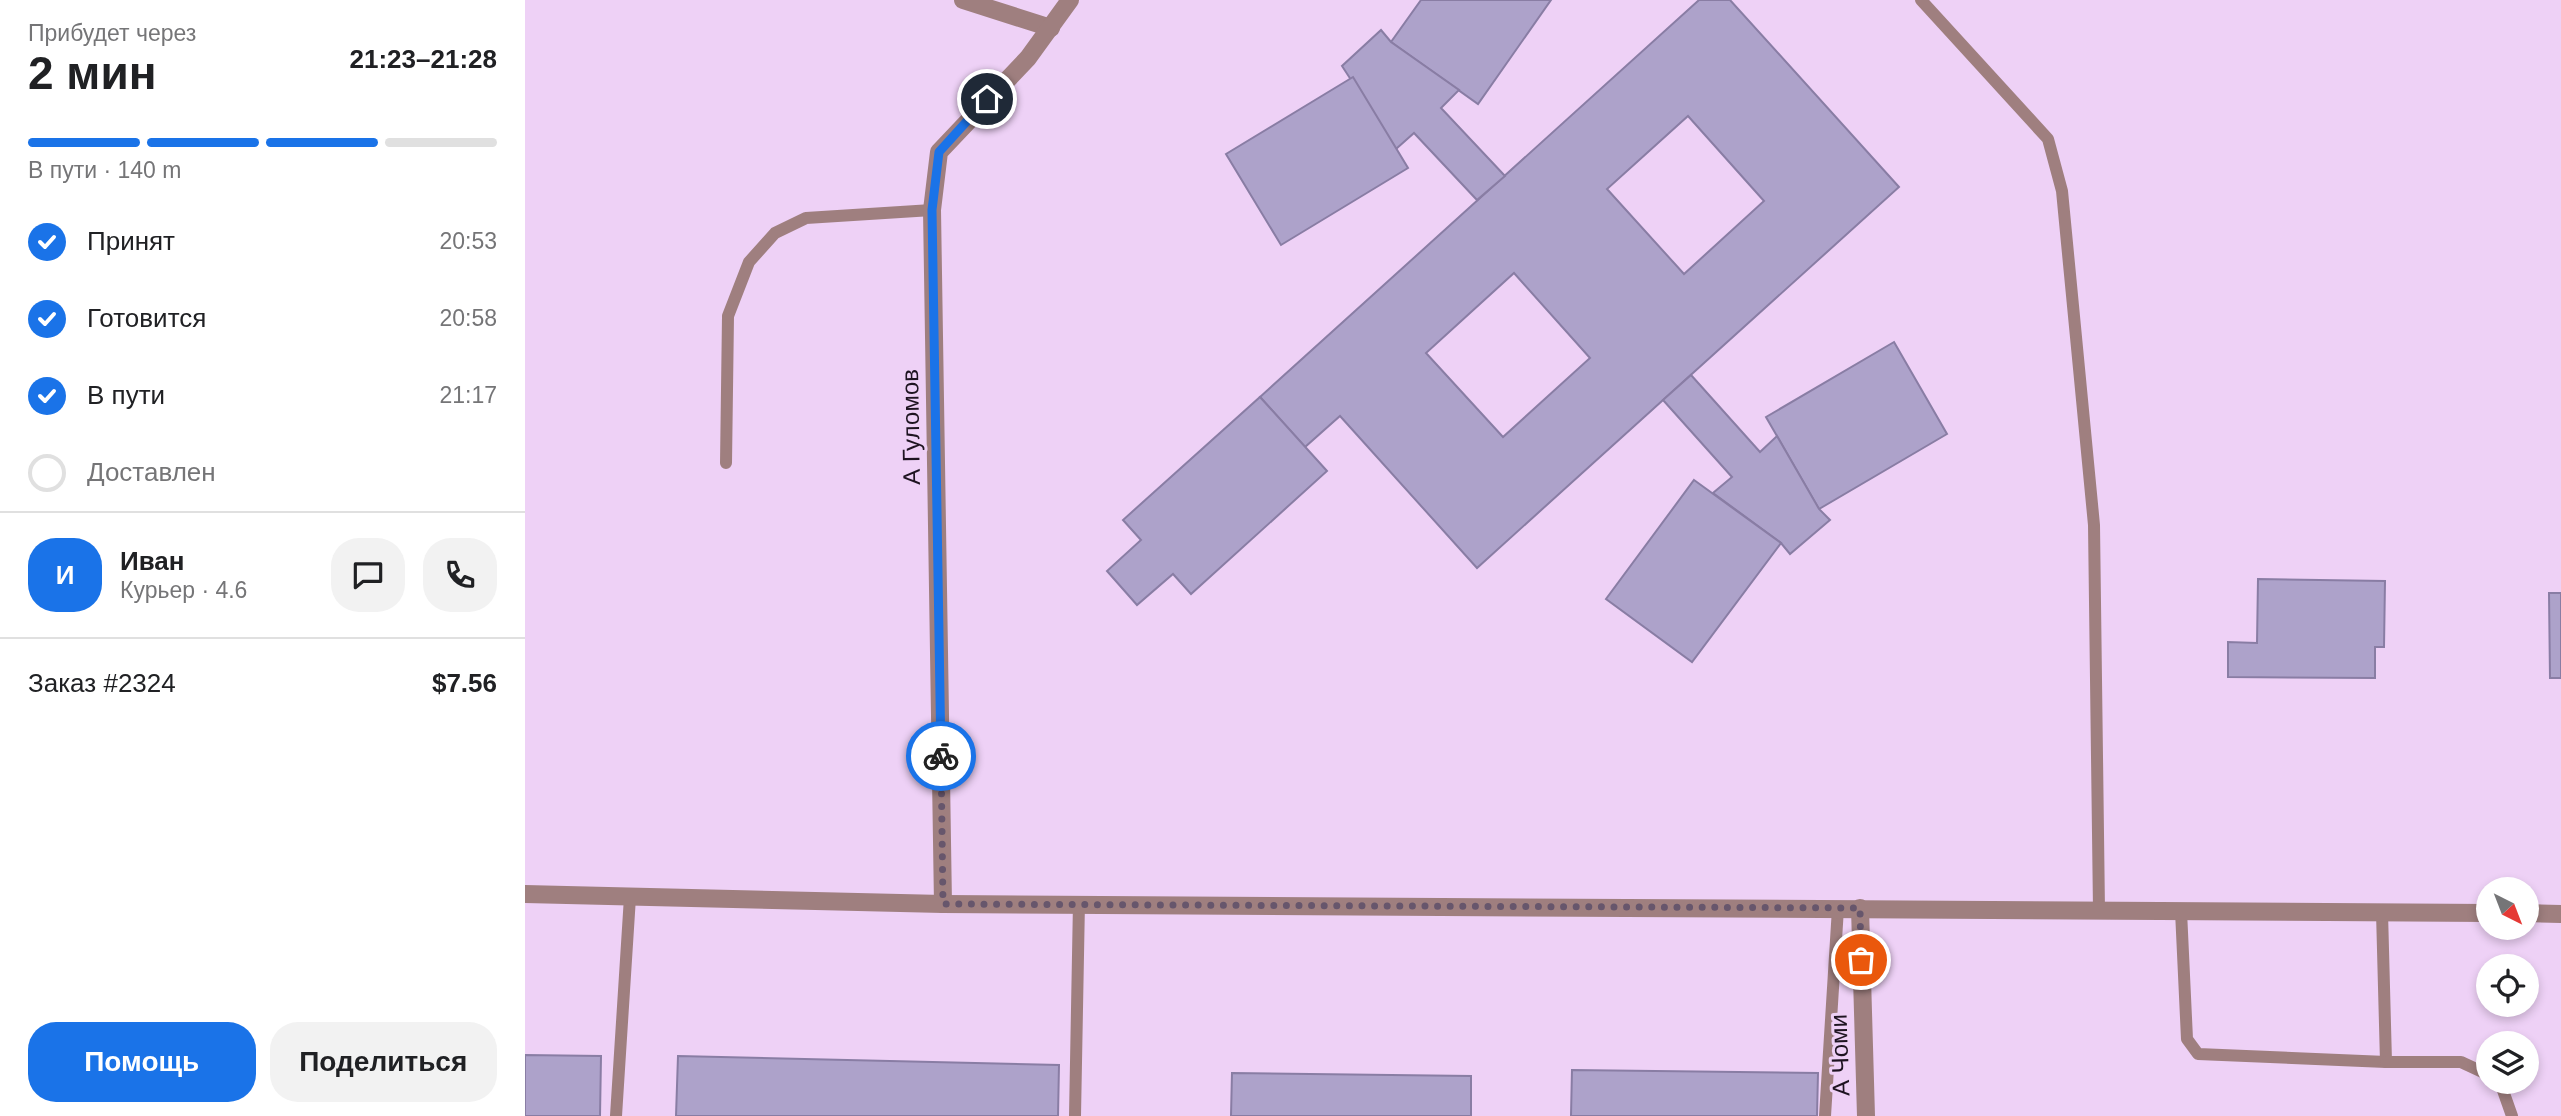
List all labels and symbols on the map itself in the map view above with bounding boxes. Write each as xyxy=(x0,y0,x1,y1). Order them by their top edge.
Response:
pin xyxy=(957,69,1017,129)
street label: А Гуломов xyxy=(896,369,925,485)
courier xyxy=(906,721,976,791)
north arrow xyxy=(2476,877,2539,940)
pin xyxy=(1831,930,1891,990)
street label: А Чоми xyxy=(1825,1014,1854,1096)

